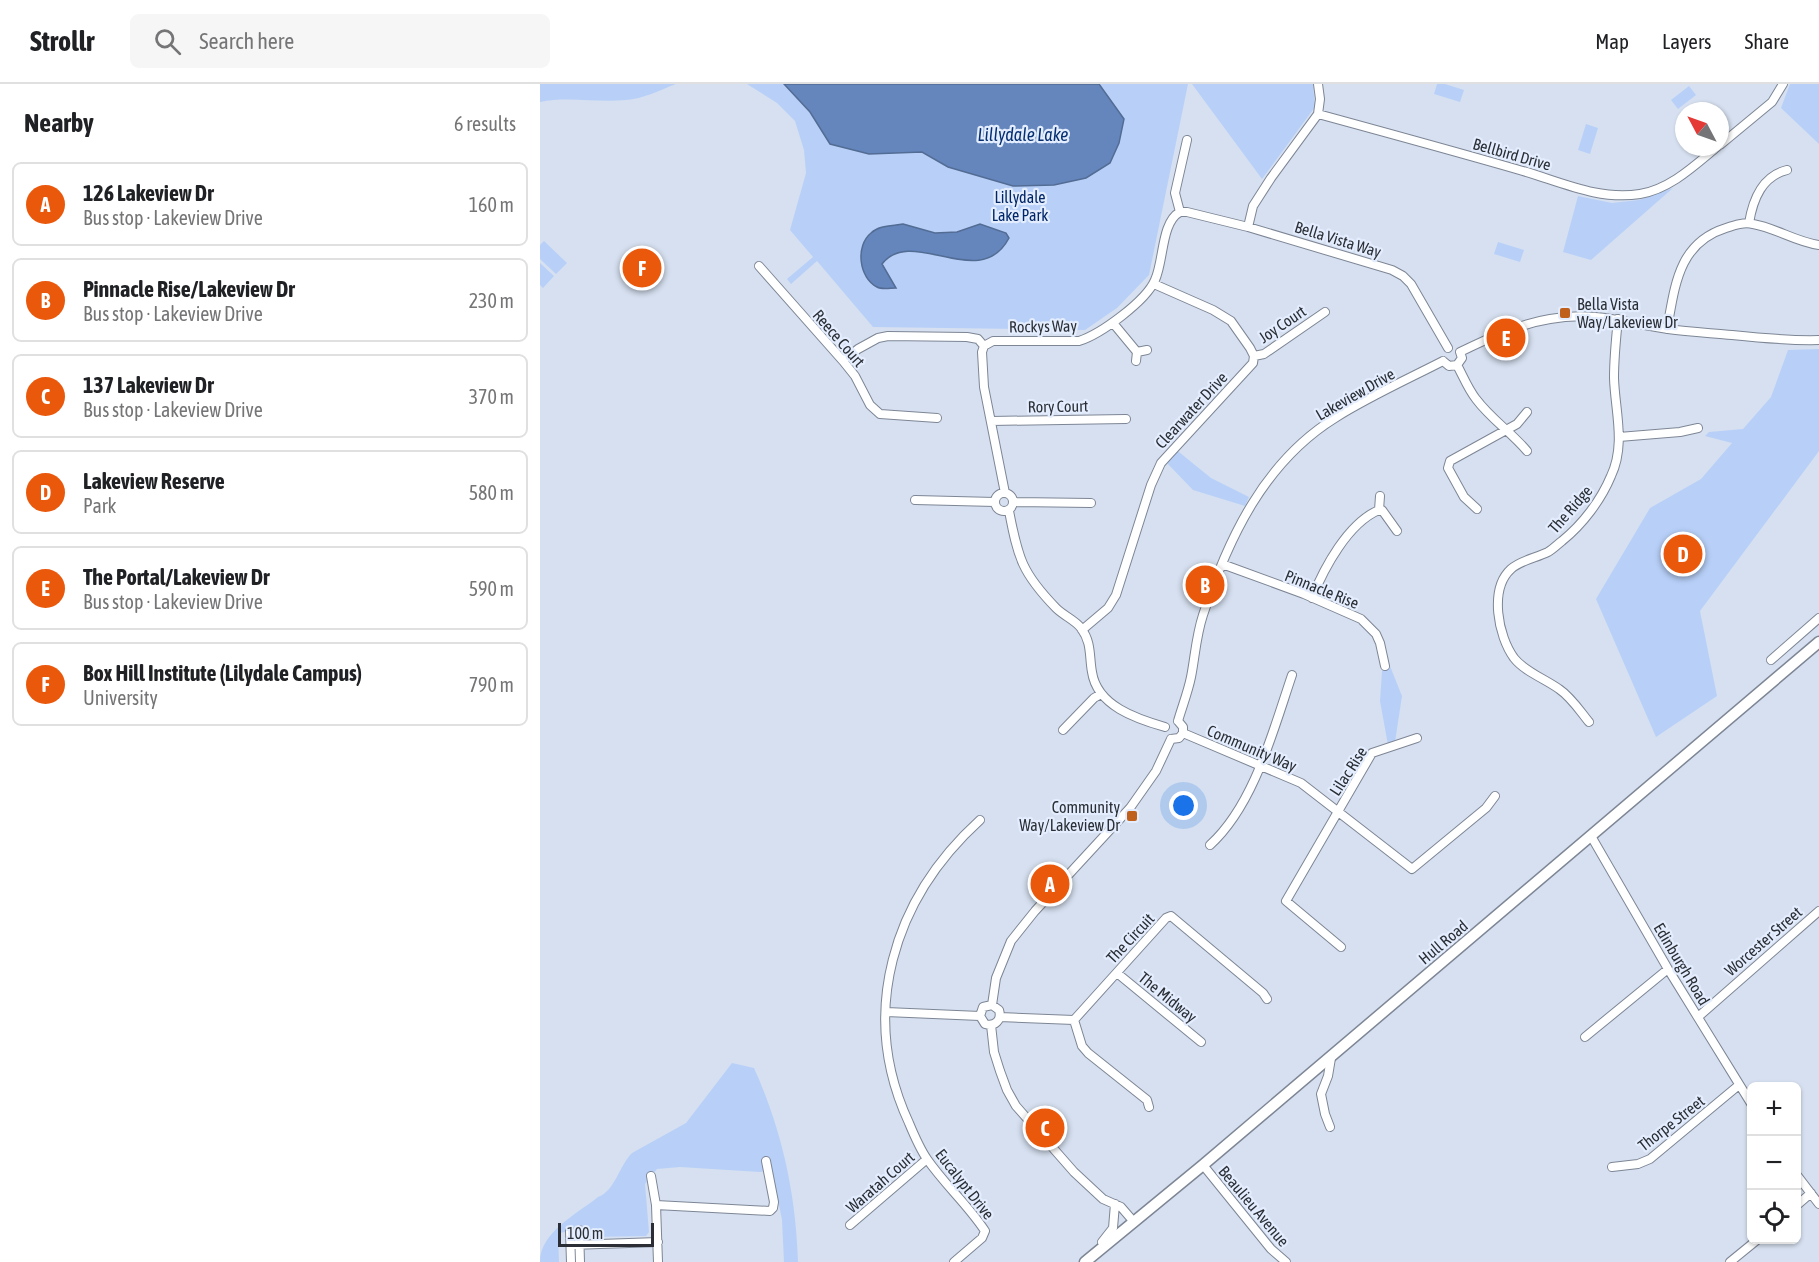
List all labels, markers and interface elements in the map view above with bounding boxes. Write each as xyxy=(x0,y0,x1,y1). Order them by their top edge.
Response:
search box xyxy=(130,14,550,68)
text: Strollr xyxy=(30,25,94,57)
icon: search xyxy=(151,25,184,58)
text: Search here xyxy=(199,28,294,54)
text: Map xyxy=(1595,29,1629,53)
text: Layers xyxy=(1662,29,1712,53)
text: Share xyxy=(1745,29,1789,53)
north arrow xyxy=(1675,102,1729,156)
text: Nearby xyxy=(24,108,94,138)
text: 6 results xyxy=(454,112,516,135)
water label: Lillydale Lake xyxy=(978,124,1068,145)
street label: Bellbird Drive xyxy=(1471,134,1553,174)
text: 126 Lakeview Dr xyxy=(83,180,214,206)
park label: Lillydale Lake Park xyxy=(992,188,1048,224)
text: A xyxy=(41,193,50,216)
text: 160 m xyxy=(469,193,514,216)
text: Bus stop · Lakeview Drive xyxy=(83,206,263,229)
street label: Bella Vista Way xyxy=(1292,217,1384,262)
pin: F xyxy=(622,246,662,291)
text: Pinnacle Rise/Lakeview Dr xyxy=(83,276,295,302)
text: B xyxy=(41,289,50,312)
text: 230 m xyxy=(469,289,514,312)
place label: Bella Vista Way/Lakeview Dr xyxy=(1577,295,1678,332)
text: Bus stop · Lakeview Drive xyxy=(83,302,263,325)
street label: Joy Court xyxy=(1255,302,1310,347)
street label: Reece Court xyxy=(809,306,869,370)
marker: Bella Vista Way/Lakeview Dr xyxy=(1558,306,1572,320)
street label: Rockys Way xyxy=(1009,316,1078,337)
pin: E xyxy=(1486,316,1526,360)
street label: Lakeview Drive xyxy=(1313,364,1397,424)
street label: Clearwater Drive xyxy=(1151,368,1231,452)
text: 137 Lakeview Dr xyxy=(83,372,214,398)
text: C xyxy=(41,385,50,408)
text: 370 m xyxy=(469,385,514,408)
street label: Rory Court xyxy=(1028,396,1089,417)
text: Bus stop · Lakeview Drive xyxy=(83,398,263,421)
text: Lakeview Reserve xyxy=(83,468,225,494)
text: D xyxy=(40,481,51,504)
text: 580 m xyxy=(469,481,514,504)
street label: The Ridge xyxy=(1545,482,1596,537)
text: Park xyxy=(83,494,116,517)
pin: D xyxy=(1664,532,1702,576)
pin: B xyxy=(1186,562,1224,608)
text: The Portal/Lakeview Dr xyxy=(83,564,270,590)
street label: Pinnacle Rise xyxy=(1282,566,1362,612)
text: E xyxy=(41,577,50,600)
text: 590 m xyxy=(469,577,514,600)
text: Bus stop · Lakeview Drive xyxy=(83,590,263,613)
text: Box Hill Institute (Lilydale Campus) xyxy=(83,660,362,686)
text: F xyxy=(41,673,50,696)
text: 790 m xyxy=(469,673,514,696)
text: University xyxy=(83,686,158,709)
street label: Community Way xyxy=(1204,721,1300,776)
street label: Lilac Rise xyxy=(1326,743,1370,799)
your location xyxy=(1169,791,1198,820)
place label: Community Way/Lakeview Dr xyxy=(1019,798,1120,835)
marker: Community Way/Lakeview Dr xyxy=(1125,809,1139,823)
pin: A xyxy=(1030,862,1070,906)
street label: Worcester Street xyxy=(1721,902,1805,979)
street label: The Circuit xyxy=(1102,909,1158,967)
street label: Hull Road xyxy=(1415,916,1471,968)
street label: Edinburgh Road xyxy=(1650,920,1714,1009)
street label: The Midway xyxy=(1135,968,1201,1027)
map controls xyxy=(1747,1082,1801,1244)
button: + xyxy=(1747,1082,1801,1136)
street label: Thorpe Street xyxy=(1634,1091,1709,1155)
pin: C xyxy=(1026,1106,1064,1150)
button: − xyxy=(1747,1136,1801,1190)
street label: Eucalypt Drive xyxy=(931,1145,998,1223)
street label: Waratah Court xyxy=(842,1147,918,1216)
street label: Beaulieu Avenue xyxy=(1215,1162,1293,1250)
button: locate xyxy=(1747,1190,1801,1244)
scale bar xyxy=(558,1220,654,1248)
text: 100 m xyxy=(567,1224,603,1242)

